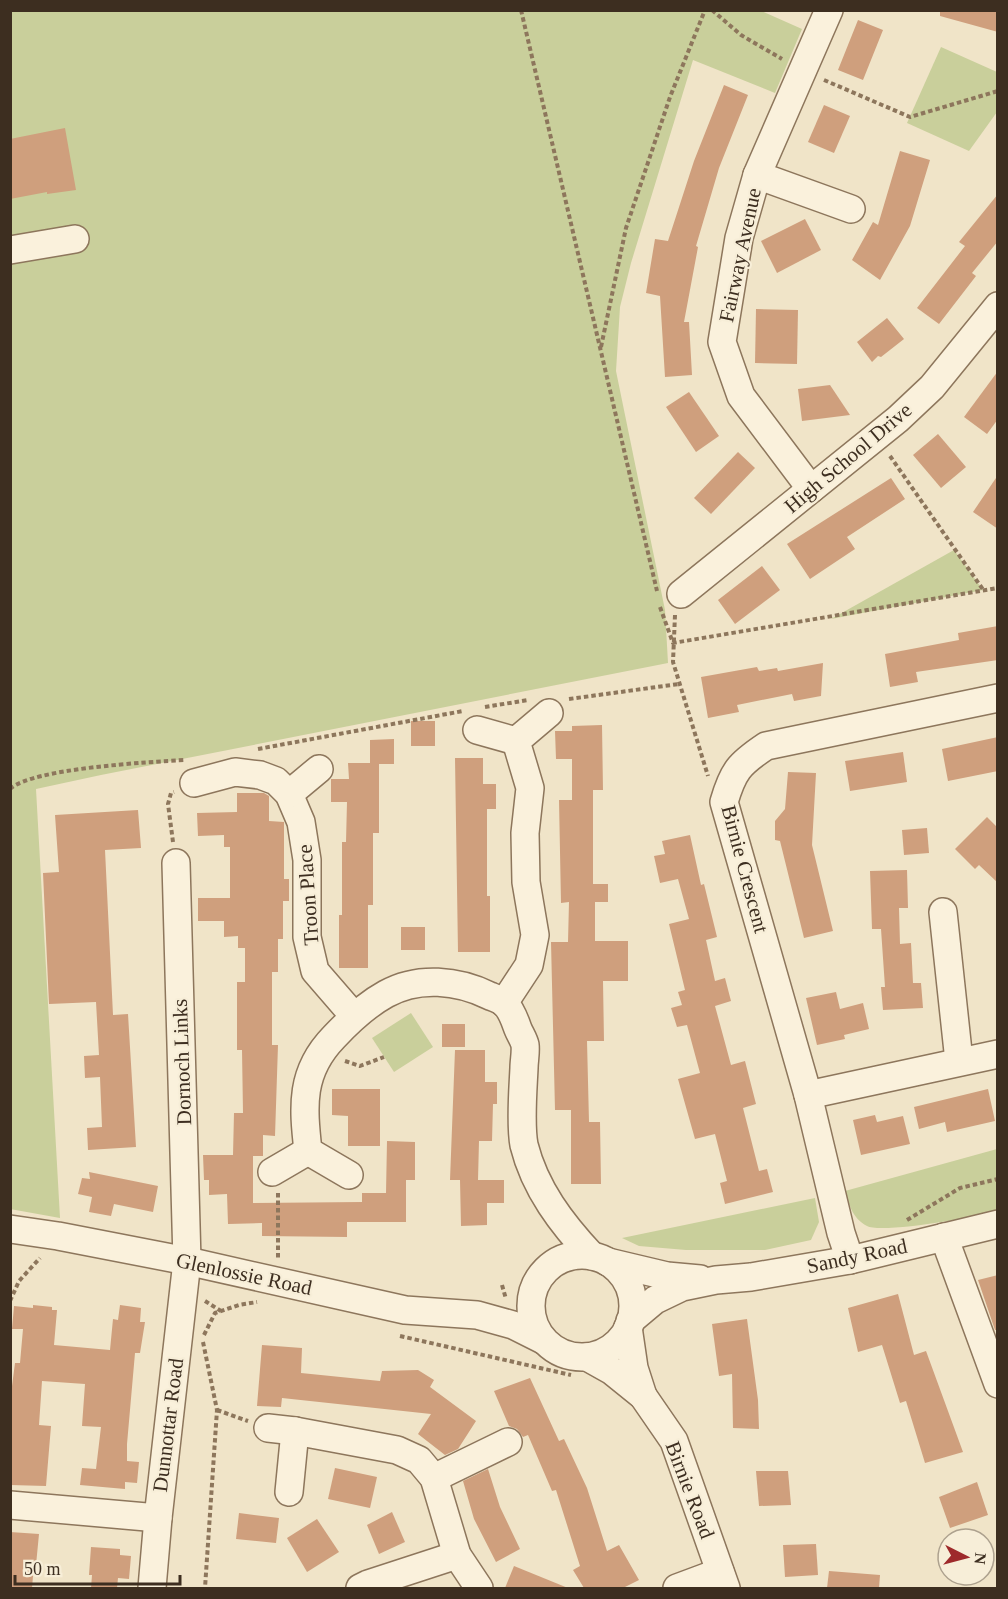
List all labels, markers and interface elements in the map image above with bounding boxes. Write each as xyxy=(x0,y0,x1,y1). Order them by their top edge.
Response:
street label: Fairway Avenue xyxy=(714,186,766,324)
street label: High School Drive xyxy=(780,398,916,518)
street label: Birnie Crescent xyxy=(716,803,774,936)
street label: Troon Place xyxy=(292,844,324,946)
street label: Dornoch Links xyxy=(168,998,196,1126)
street label: Sandy Road xyxy=(805,1234,910,1278)
street label: Glenlossie Road xyxy=(174,1248,315,1300)
street label: Dunnottar Road xyxy=(148,1356,188,1493)
street label: Birnie Road xyxy=(661,1438,720,1542)
north arrow xyxy=(936,1527,996,1587)
scale bar xyxy=(15,1548,180,1586)
text: N xyxy=(971,1552,989,1566)
text: 50 m xyxy=(24,1559,61,1579)

